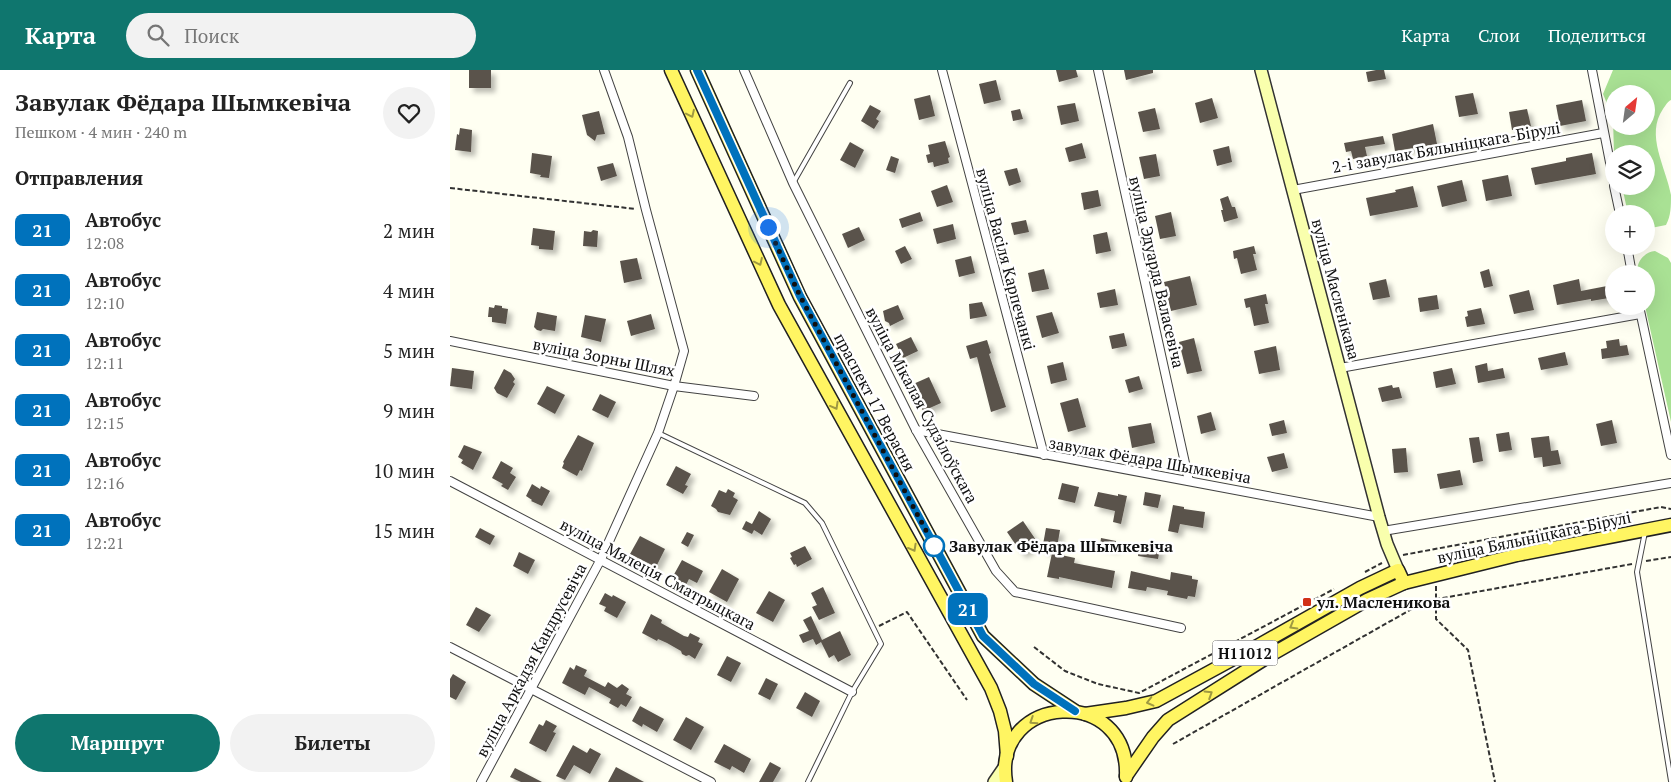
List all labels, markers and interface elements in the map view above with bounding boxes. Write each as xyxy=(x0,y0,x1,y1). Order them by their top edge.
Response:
search box xyxy=(126,13,476,58)
text: Карта xyxy=(25,19,96,51)
icon: search xyxy=(144,21,172,49)
text: Поиск xyxy=(184,23,239,48)
text: Карта xyxy=(1401,23,1450,47)
text: Слои xyxy=(1478,23,1520,47)
text: Поделиться xyxy=(1548,23,1646,47)
north arrow xyxy=(1605,85,1655,135)
map controls xyxy=(1605,85,1655,315)
text: Завулак Фёдара Шымкевіча xyxy=(15,86,351,118)
button: heart xyxy=(383,87,435,139)
one-way arrow xyxy=(685,109,696,118)
street label: 2-і завулак Бялыніцкага-Бірулі xyxy=(1330,116,1562,178)
text: Пешком · 4 мин · 240 m xyxy=(15,121,187,143)
button: layers xyxy=(1605,145,1655,195)
text: Отправления xyxy=(15,165,143,190)
street label: вуліца Васіля Карпечанкі xyxy=(971,165,1041,353)
street label: вуліца Эдуарда Валасевіча xyxy=(1124,174,1190,370)
button: + xyxy=(1605,205,1655,255)
text: Автобус xyxy=(85,207,161,232)
your location xyxy=(756,215,781,240)
street label: вуліца Масленікава xyxy=(1307,216,1365,362)
text: 21 xyxy=(32,218,53,242)
text: 2 мин xyxy=(383,218,435,243)
text: 12:08 xyxy=(85,232,124,254)
one-way arrow xyxy=(753,257,763,266)
button: − xyxy=(1605,265,1655,315)
text: Автобус xyxy=(85,267,161,292)
text: 21 xyxy=(32,278,53,302)
text: 4 мин xyxy=(383,278,435,303)
text: 12:10 xyxy=(85,292,124,314)
street label: вуліца Мікалая Судзілоўскага xyxy=(861,303,983,507)
text: Автобус xyxy=(85,327,161,352)
street label: праспект 17 Верасня xyxy=(829,329,921,475)
street label: вуліца Зорны Шлях xyxy=(531,332,678,382)
text: 21 xyxy=(32,338,53,362)
text: 5 мин xyxy=(383,338,435,363)
text: 12:11 xyxy=(85,352,124,374)
text: Автобус xyxy=(85,387,161,412)
text: 21 xyxy=(32,398,53,422)
text: 9 мин xyxy=(383,398,435,423)
one-way arrow xyxy=(828,400,838,409)
text: 12:15 xyxy=(85,412,124,434)
street label: завулак Фёдара Шымкевіча xyxy=(1047,431,1253,489)
text: Автобус xyxy=(85,447,161,472)
text: 21 xyxy=(32,458,53,482)
text: 10 мин xyxy=(373,458,435,483)
text: 12:16 xyxy=(85,472,124,494)
street label: вуліца Бялыніцкага-Бірулі xyxy=(1435,506,1633,568)
text: Автобус xyxy=(85,507,161,532)
street label: вуліца Мялеція Сматрыцкага xyxy=(557,513,759,635)
text: 21 xyxy=(32,518,53,542)
text: 15 мин xyxy=(373,518,435,543)
text: 12:21 xyxy=(85,532,124,554)
marker: Завулак Фёдара Шымкевіча xyxy=(923,535,945,557)
place label: Завулак Фёдара Шымкевіча xyxy=(949,535,1173,557)
one-way arrow xyxy=(907,543,917,552)
street label: вуліца Аркадзя Кандрусевіча xyxy=(470,559,592,761)
place label: ул. Масленикова xyxy=(1316,591,1451,613)
line badge: 21 xyxy=(946,593,990,625)
marker: ул. Масленикова xyxy=(1301,596,1313,608)
text: 21 xyxy=(958,597,978,621)
one-way arrow xyxy=(1290,620,1299,630)
road number: Н11012 xyxy=(1212,640,1278,666)
one-way arrow xyxy=(1204,691,1213,700)
one-way arrow xyxy=(1146,696,1154,706)
button: Маршрут xyxy=(15,714,220,772)
button: Билеты xyxy=(230,714,435,772)
one-way arrow xyxy=(1029,715,1039,724)

